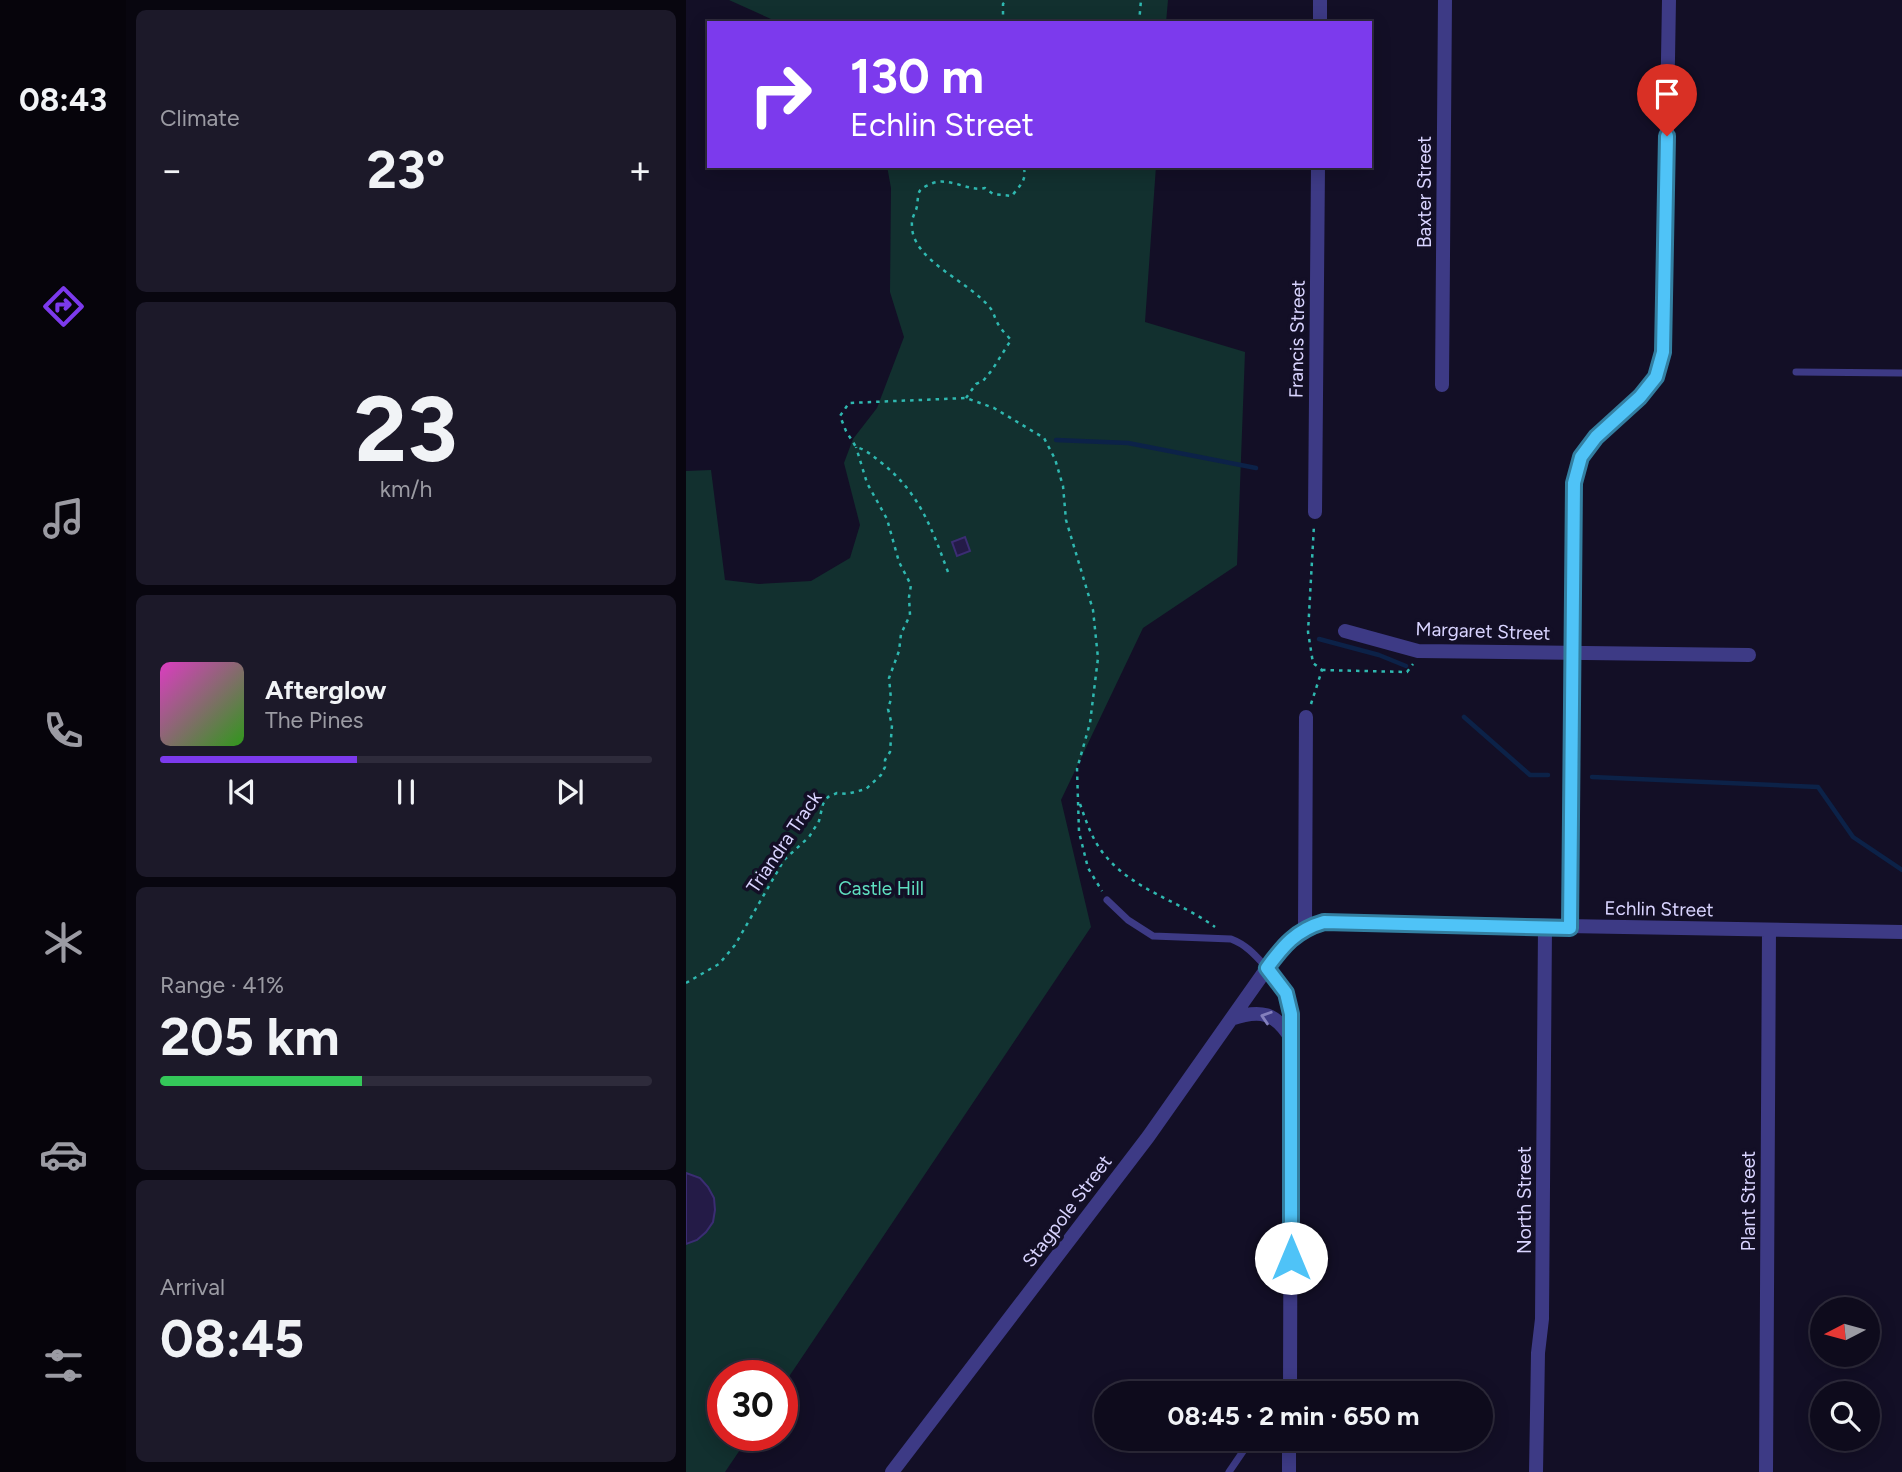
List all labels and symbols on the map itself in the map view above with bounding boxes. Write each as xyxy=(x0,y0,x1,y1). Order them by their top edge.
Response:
pin xyxy=(1637,64,1697,136)
street label: Baxter Street xyxy=(1413,136,1436,248)
street label: Francis Street xyxy=(1284,280,1310,398)
street label: Margaret Street xyxy=(1415,617,1551,645)
street label: Triandra Track xyxy=(742,786,827,897)
park label: Castle Hill xyxy=(838,877,924,900)
street label: Echlin Street xyxy=(1604,897,1714,921)
one-way arrow xyxy=(1261,1011,1273,1025)
street label: North Street xyxy=(1513,1146,1536,1254)
street label: Stagpole Street xyxy=(1017,1150,1117,1272)
street label: Plant Street xyxy=(1737,1151,1760,1251)
position arrow xyxy=(1254,1221,1328,1295)
north arrow xyxy=(1810,1297,1880,1367)
speed limit sign: 30 xyxy=(707,1360,798,1451)

